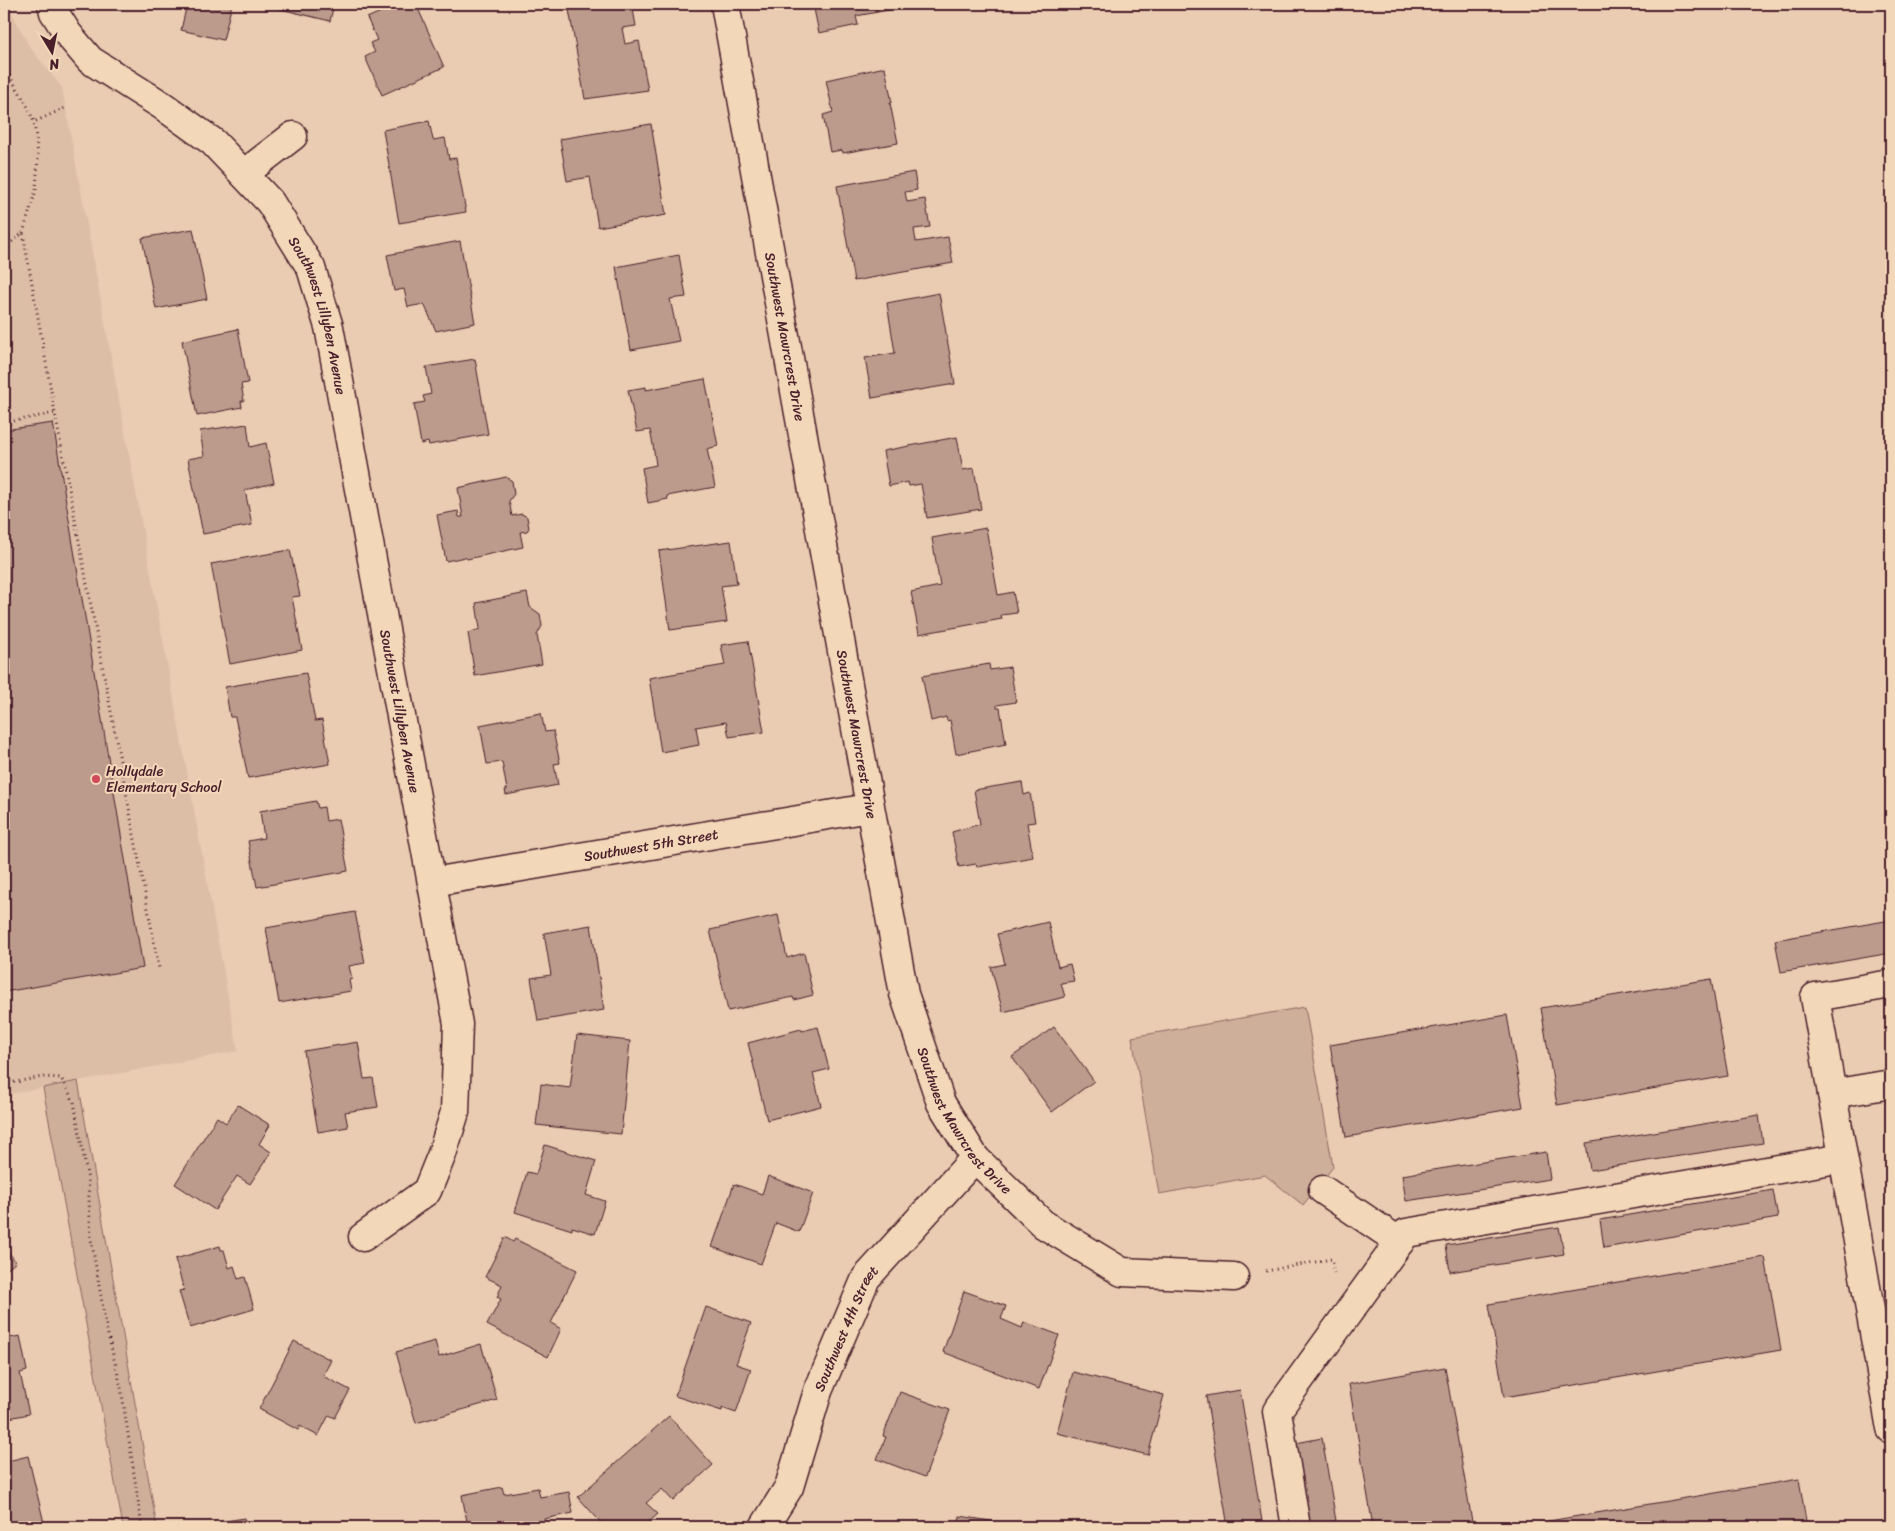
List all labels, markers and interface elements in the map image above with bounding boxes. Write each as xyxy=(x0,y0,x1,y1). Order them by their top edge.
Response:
north arrow xyxy=(28,28,78,78)
text: N xyxy=(47,51,62,78)
street label: Southwest Lillyben Avenue xyxy=(281,231,353,397)
street label: Southwest Mawrcrest Drive xyxy=(757,250,812,423)
street label: Southwest Lillyben Avenue xyxy=(372,627,427,795)
street label: Southwest Mawrcrest Drive xyxy=(829,648,884,821)
place label: Hollydale Elementary School xyxy=(106,759,223,800)
marker: Hollydale Elementary School xyxy=(90,773,102,785)
street label: Southwest 5th Street xyxy=(582,822,720,869)
street label: Southwest Mawrcrest Drive xyxy=(910,1043,1018,1201)
street label: Southwest 4th Street xyxy=(807,1260,885,1396)

